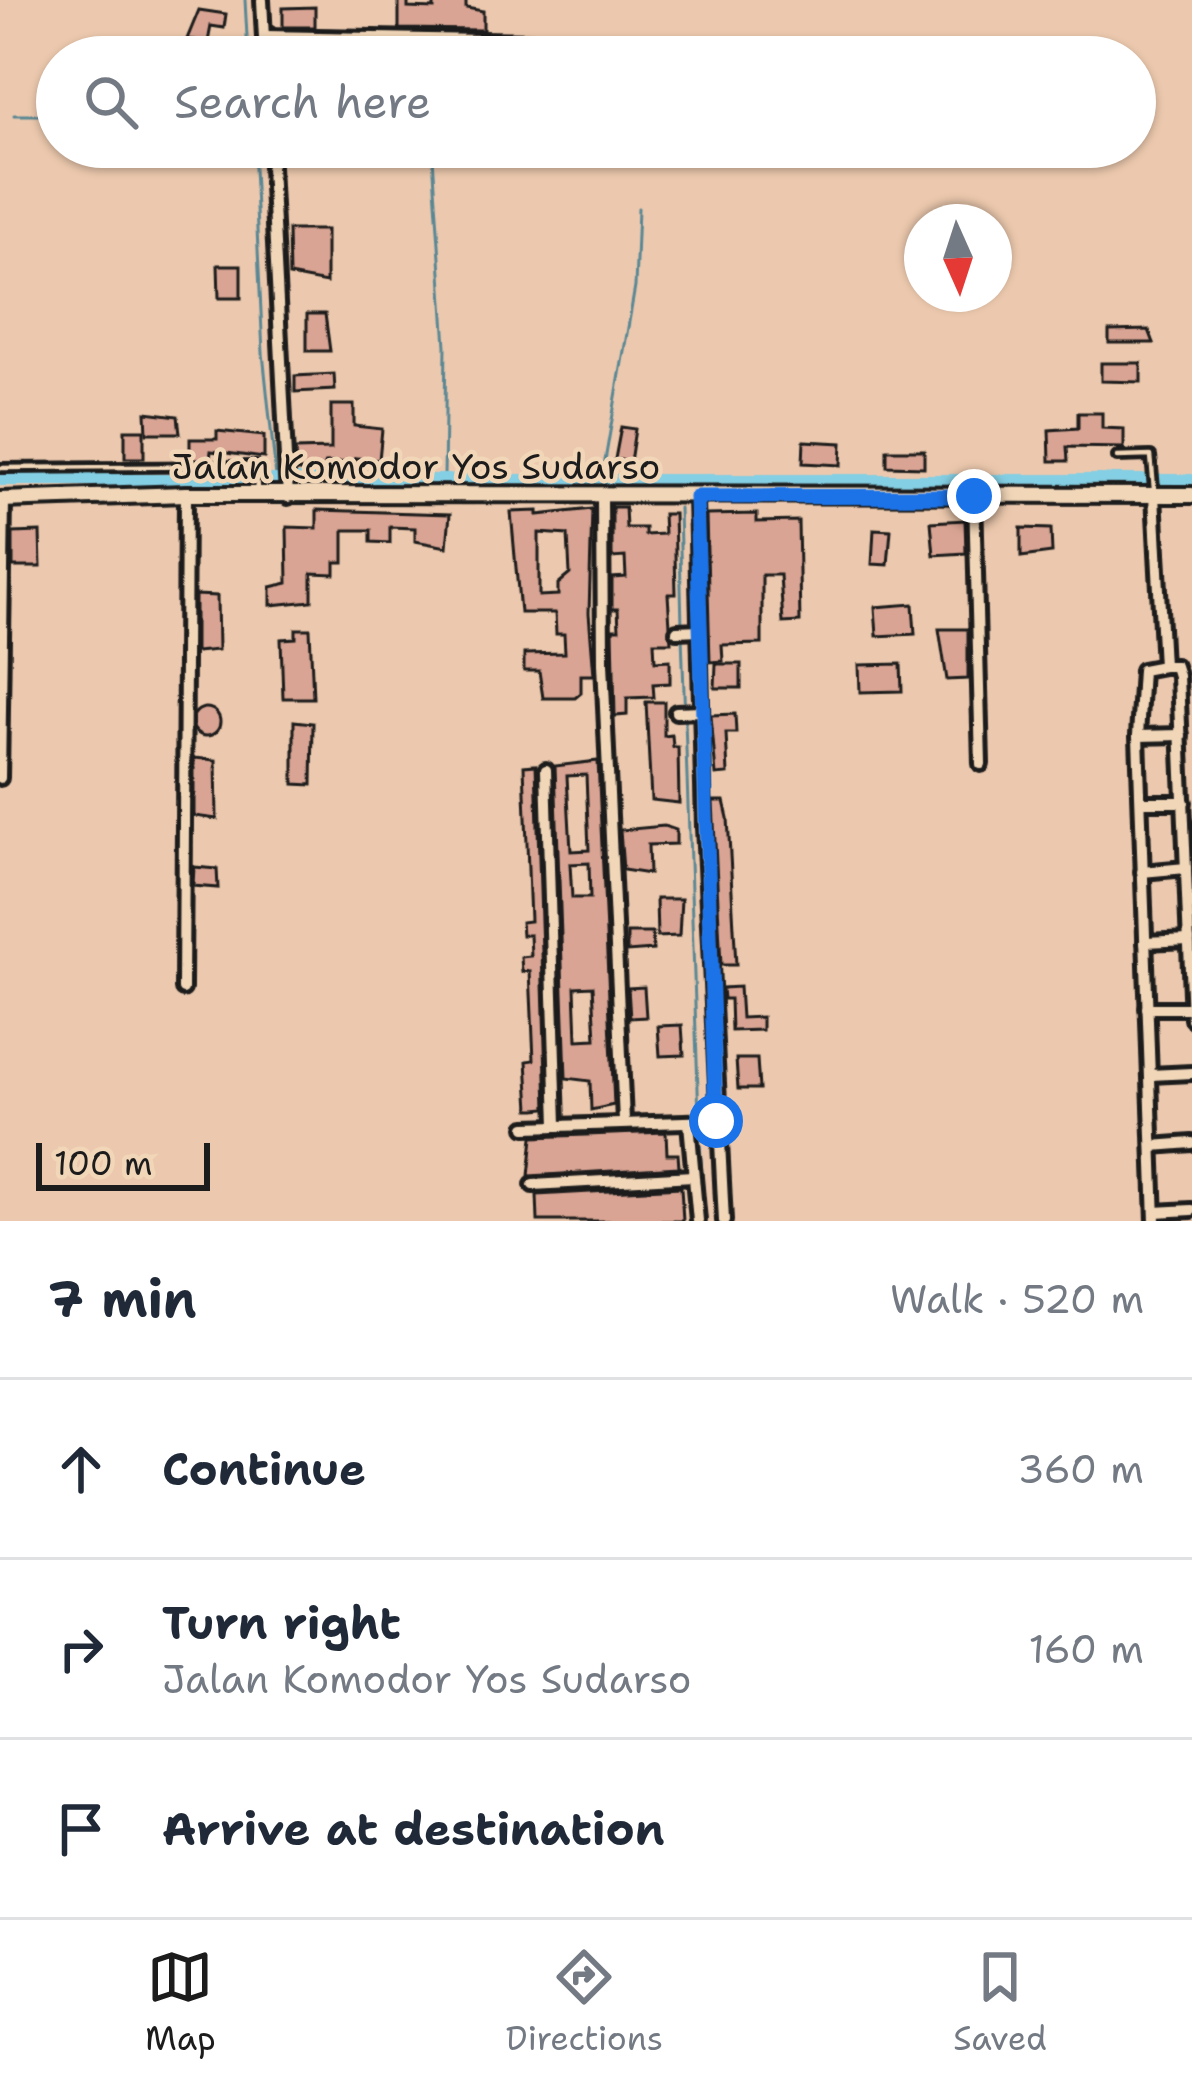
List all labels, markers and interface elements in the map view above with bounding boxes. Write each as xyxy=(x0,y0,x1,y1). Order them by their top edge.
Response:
search box xyxy=(36,36,1156,168)
icon: search xyxy=(78,69,144,135)
text: Search here xyxy=(174,72,431,132)
north arrow xyxy=(904,204,1012,312)
street label: Jalan Komodor Yos Sudarso xyxy=(172,442,660,491)
route end xyxy=(947,469,1001,523)
route start xyxy=(689,1094,743,1148)
scale bar xyxy=(36,1137,210,1190)
text: 100 m xyxy=(54,1141,153,1186)
text: 7 min xyxy=(48,1265,197,1333)
text: Walk · 520 m xyxy=(890,1273,1144,1325)
icon: ahead xyxy=(48,1436,114,1502)
text: Continue xyxy=(162,1439,366,1499)
text: 360 m xyxy=(1017,1443,1144,1495)
text: Turn right xyxy=(162,1593,401,1653)
icon: right xyxy=(48,1616,114,1682)
text: 160 m xyxy=(1029,1623,1144,1675)
text: Jalan Komodor Yos Sudarso xyxy=(162,1653,691,1705)
icon: arrive xyxy=(48,1796,114,1862)
text: Arrive at destination xyxy=(162,1799,665,1859)
tab: Map xyxy=(145,1944,216,2061)
tab: Directions xyxy=(506,1944,663,2061)
tab: Saved xyxy=(953,1944,1047,2061)

